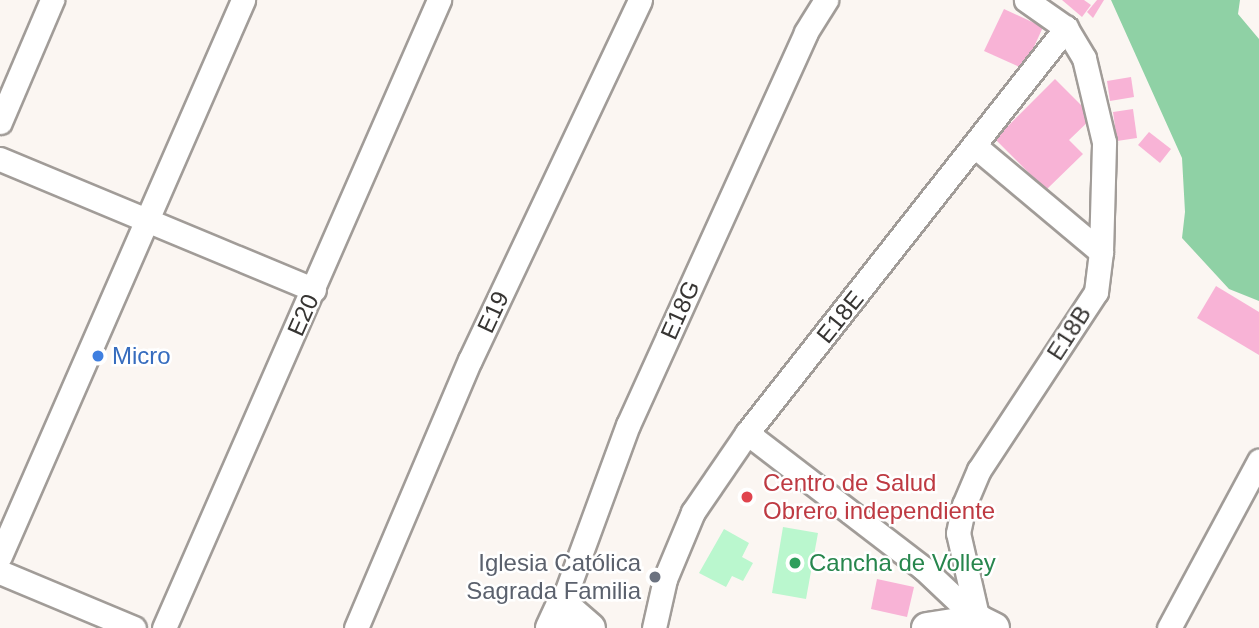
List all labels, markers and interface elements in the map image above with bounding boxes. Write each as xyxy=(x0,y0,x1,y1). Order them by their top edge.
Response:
street label: E18G xyxy=(654,276,706,344)
street label: E18E xyxy=(810,285,870,349)
street label: E19 xyxy=(471,287,515,337)
street label: E20 xyxy=(281,290,325,340)
street label: E18B xyxy=(1041,301,1097,365)
place label: Micro xyxy=(112,342,171,370)
marker: Micro xyxy=(90,348,106,364)
place label: Centro de Salud Obrero independiente xyxy=(763,469,995,525)
marker: Centro de Salud Obrero independiente xyxy=(737,487,757,507)
place label: Iglesia Católica Sagrada Familia xyxy=(466,549,641,605)
place label: Cancha de Volley xyxy=(809,549,996,577)
marker: Cancha de Volley xyxy=(787,555,803,571)
marker: Iglesia Católica Sagrada Familia xyxy=(647,569,663,585)

